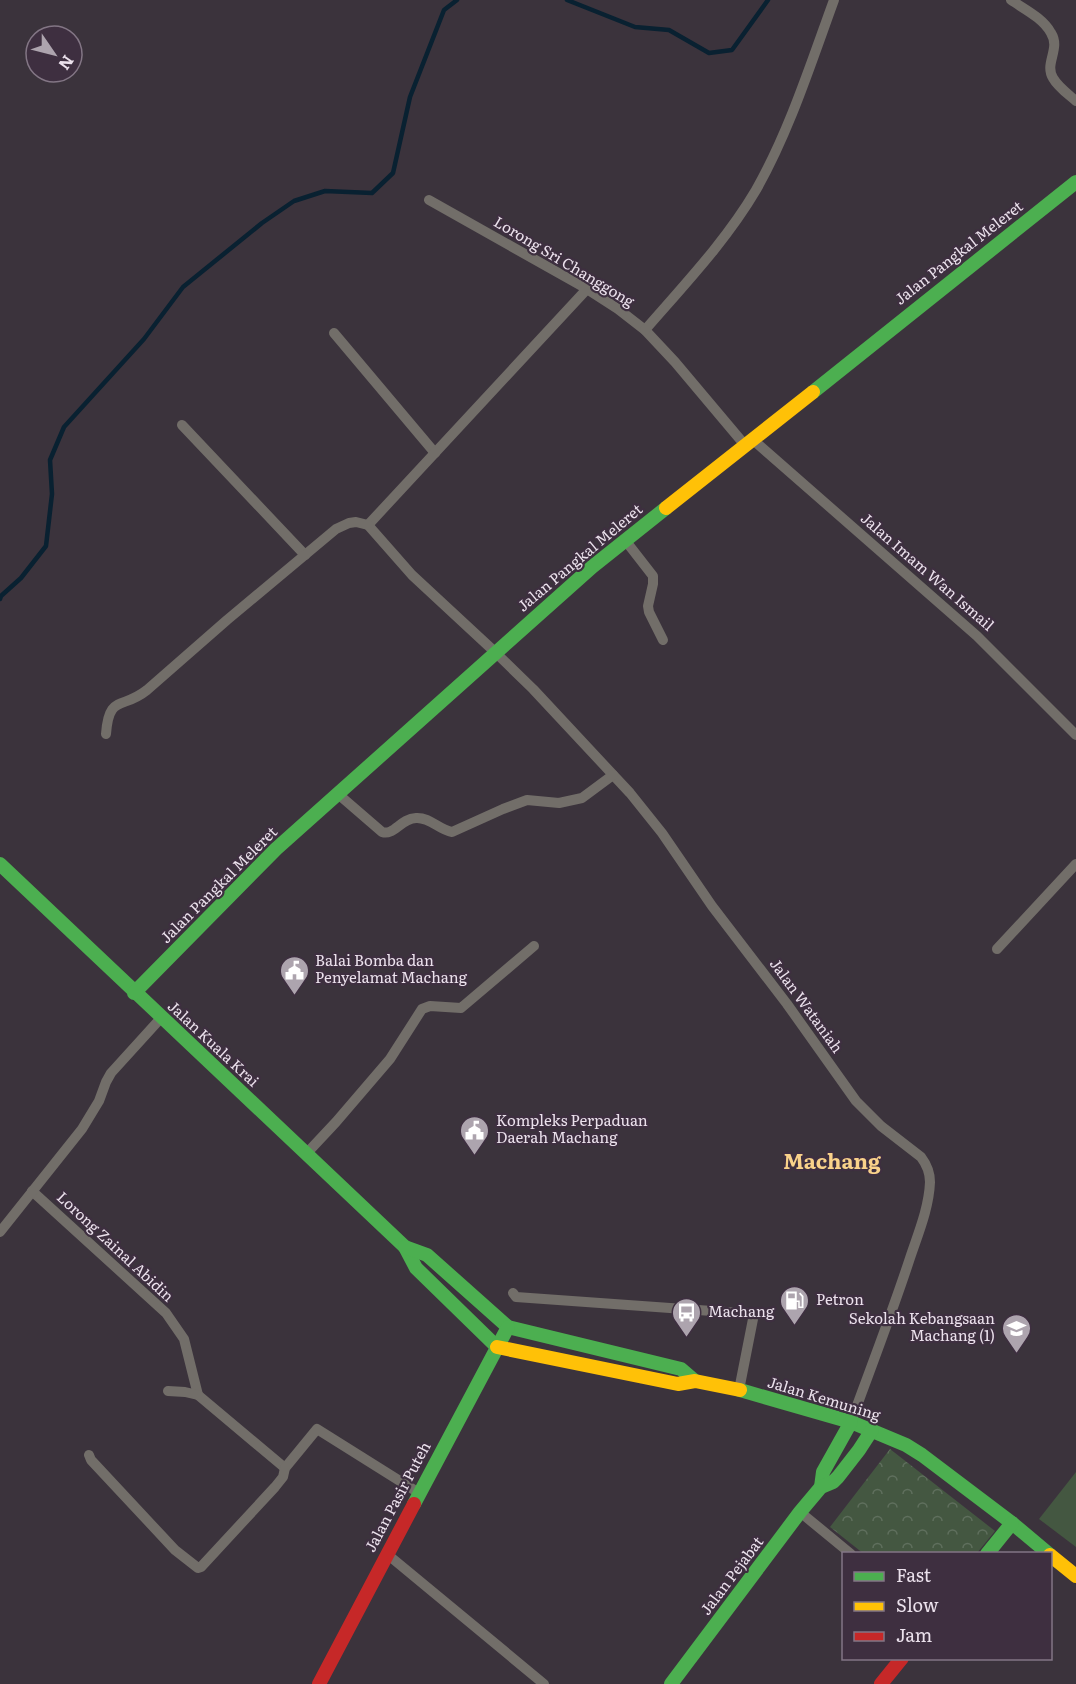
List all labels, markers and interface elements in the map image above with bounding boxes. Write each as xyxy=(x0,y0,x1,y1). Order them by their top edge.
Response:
north arrow xyxy=(24,24,84,84)
text: N xyxy=(53,51,81,76)
street label: Jalan Pangkal Meleret xyxy=(889,194,1027,309)
street label: Lorong Sri Changgong xyxy=(490,209,640,312)
street label: Jalan Pangkal Meleret xyxy=(511,497,647,616)
street label: Jalan Imam Wan Ismail xyxy=(856,506,1000,635)
street label: Jalan Pangkal Meleret xyxy=(154,820,282,948)
place label: Balai Bomba dan Penyelamat Machang xyxy=(315,948,468,988)
street label: Jalan Wataniah xyxy=(765,953,850,1057)
public building icon: Balai Bomba dan Penyelamat Machang xyxy=(278,954,310,996)
street label: Jalan Kuala Krai xyxy=(163,994,265,1091)
place label: Kompleks Perpaduan Daerah Machang xyxy=(496,1108,648,1148)
public building icon: Kompleks Perpaduan Daerah Machang xyxy=(459,1114,491,1156)
district label: Machang xyxy=(783,1144,881,1175)
street label: Lorong Zainal Abidin xyxy=(52,1185,180,1307)
fuel station icon: Petron xyxy=(779,1284,811,1326)
place label: Petron xyxy=(816,1287,864,1310)
bus stop icon: Machang xyxy=(671,1296,703,1338)
place label: Machang xyxy=(708,1299,775,1322)
place label: Sekolah Kebangsaan Machang (1) xyxy=(849,1306,995,1346)
school or university icon: Sekolah Kebangsaan Machang (1) xyxy=(1000,1312,1032,1354)
street label: Jalan Kemuning xyxy=(765,1369,884,1426)
street label: Jalan Pasir Puteh xyxy=(358,1437,436,1556)
street label: Jalan Pejabat xyxy=(694,1531,768,1619)
legend xyxy=(842,1552,1052,1660)
text: Fast xyxy=(896,1561,932,1588)
text: Slow xyxy=(896,1591,939,1618)
text: Jam xyxy=(896,1621,932,1648)

